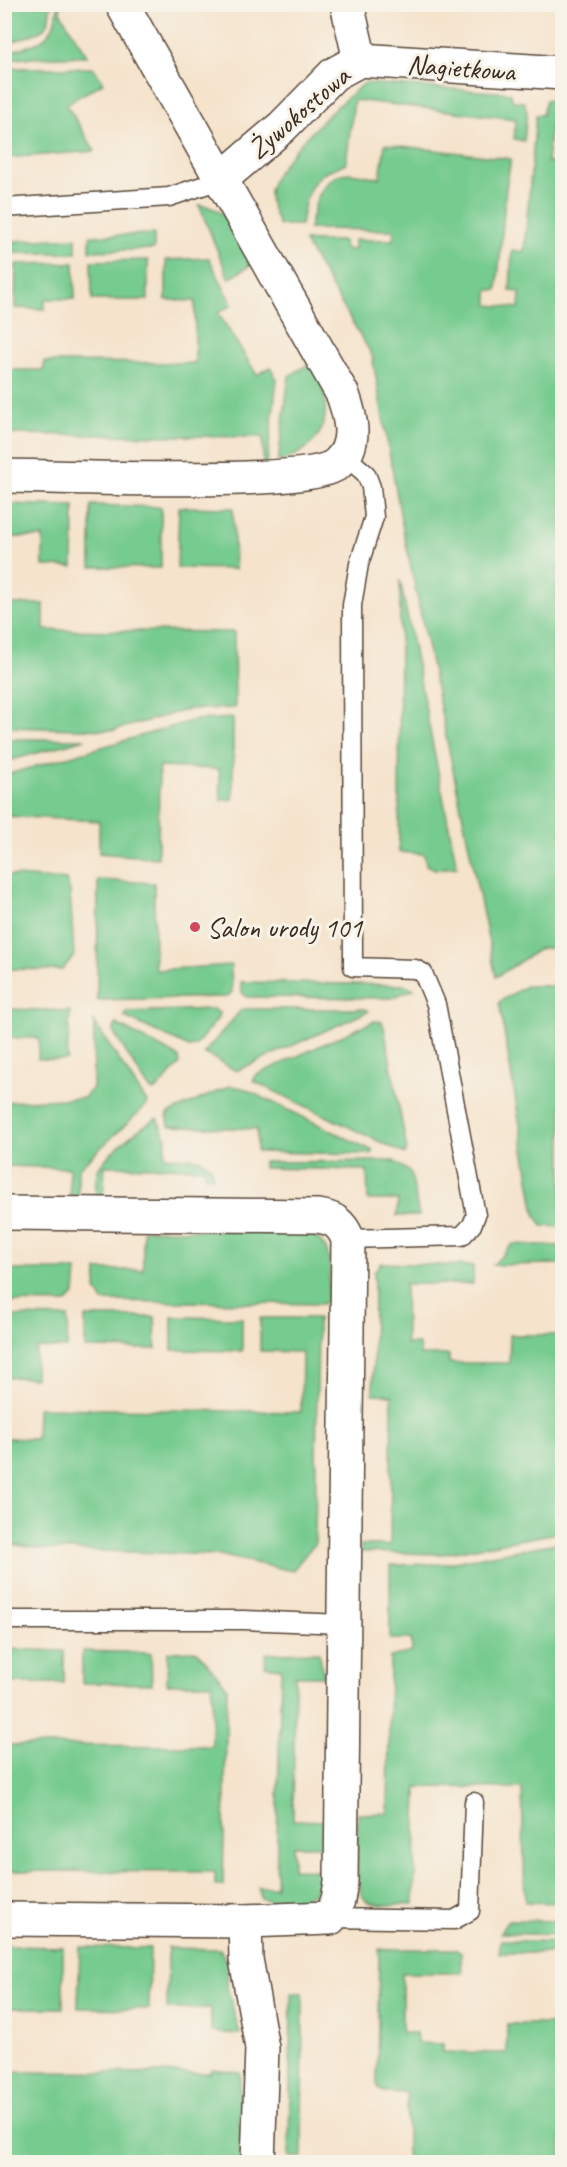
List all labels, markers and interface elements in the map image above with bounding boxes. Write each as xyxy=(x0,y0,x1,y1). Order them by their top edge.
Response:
street label: Nagietkowa xyxy=(406,46,518,89)
street label: Żywokostowa xyxy=(240,57,358,166)
place label: Salon urody 101 xyxy=(207,910,363,945)
marker: Salon urody 101 xyxy=(188,920,202,934)

